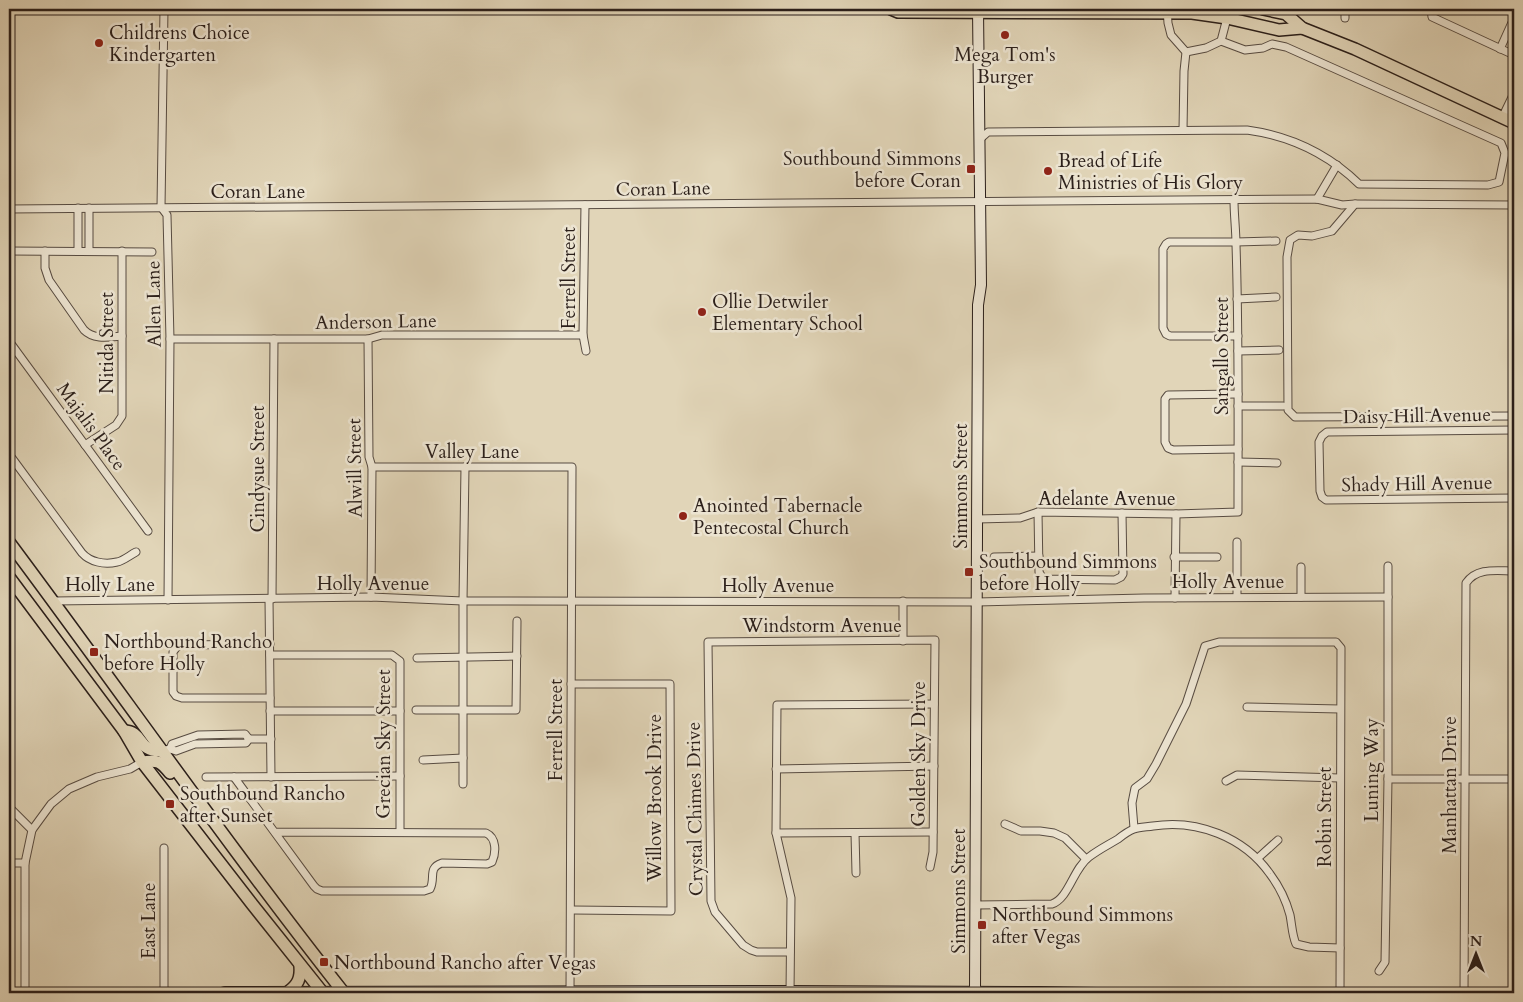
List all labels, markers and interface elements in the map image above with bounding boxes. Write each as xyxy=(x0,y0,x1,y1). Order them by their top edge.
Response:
place label: Childrens Choice Kindergarten xyxy=(109,20,250,68)
marker: Mega Tom's Burger xyxy=(999,29,1011,41)
marker: Childrens Choice Kindergarten xyxy=(93,37,105,49)
place label: Mega Tom's Burger xyxy=(954,42,1056,90)
place label: Southbound Simmons before Coran xyxy=(783,146,961,194)
place label: Bread of Life Ministries of His Glory xyxy=(1058,148,1243,196)
marker: Southbound Simmons before Coran xyxy=(965,163,977,175)
marker: Bread of Life Ministries of His Glory xyxy=(1042,165,1054,177)
street label: Coran Lane xyxy=(615,175,711,203)
street label: Coran Lane xyxy=(211,179,305,205)
street label: Ferrell Street xyxy=(556,227,582,329)
street label: Allen Lane xyxy=(140,260,168,348)
place label: Ollie Detwiler Elementary School xyxy=(712,289,863,337)
street label: Nitida Street xyxy=(94,292,120,394)
street label: Sangallo Street xyxy=(1209,297,1235,415)
marker: Ollie Detwiler Elementary School xyxy=(696,306,708,318)
street label: Anderson Lane xyxy=(315,308,437,336)
street label: Majalis Place xyxy=(50,377,132,476)
street label: Daisy Hill Avenue xyxy=(1343,402,1491,430)
street label: Cindysue Street xyxy=(245,405,271,533)
street label: Alwill Street xyxy=(341,418,369,518)
street label: Simmons Street xyxy=(948,423,974,549)
street label: Valley Lane xyxy=(425,439,519,465)
street label: Shady Hill Avenue xyxy=(1341,470,1493,498)
street label: Adelante Avenue xyxy=(1038,486,1176,512)
place label: Anointed Tabernacle Pentecostal Church xyxy=(693,493,863,541)
marker: Anointed Tabernacle Pentecostal Church xyxy=(677,510,689,522)
place label: Southbound Simmons before Holly xyxy=(979,549,1157,597)
marker: Southbound Simmons before Holly xyxy=(963,566,975,578)
street label: Holly Avenue xyxy=(1172,569,1284,595)
street label: Holly Avenue xyxy=(317,571,429,597)
street label: Holly Lane xyxy=(65,572,155,598)
street label: Holly Avenue xyxy=(722,573,834,599)
street label: Windstorm Avenue xyxy=(741,613,902,639)
place label: Northbound Rancho before Holly xyxy=(104,629,272,677)
marker: Northbound Rancho before Holly xyxy=(88,646,100,658)
street label: Grecian Sky Street xyxy=(371,669,397,819)
street label: Ferrell Street xyxy=(543,679,569,781)
street label: Golden Sky Drive xyxy=(906,681,932,827)
street label: Willow Brook Drive xyxy=(642,714,668,883)
street label: Manhattan Drive xyxy=(1437,716,1463,854)
street label: Luning Way xyxy=(1359,718,1385,822)
street label: Crystal Chimes Drive xyxy=(680,722,710,896)
street label: Robin Street xyxy=(1312,767,1338,867)
place label: Southbound Rancho after Sunset xyxy=(180,781,345,829)
marker: Southbound Rancho after Sunset xyxy=(164,798,176,810)
street label: Simmons Street xyxy=(946,828,972,954)
street label: East Lane xyxy=(136,883,162,959)
place label: Northbound Simmons after Vegas xyxy=(992,902,1173,950)
marker: Northbound Simmons after Vegas xyxy=(976,919,988,931)
north arrow xyxy=(1450,930,1500,980)
text: N xyxy=(1470,932,1482,951)
place label: Northbound Rancho after Vegas xyxy=(334,950,596,976)
marker: Northbound Rancho after Vegas xyxy=(318,956,330,968)

